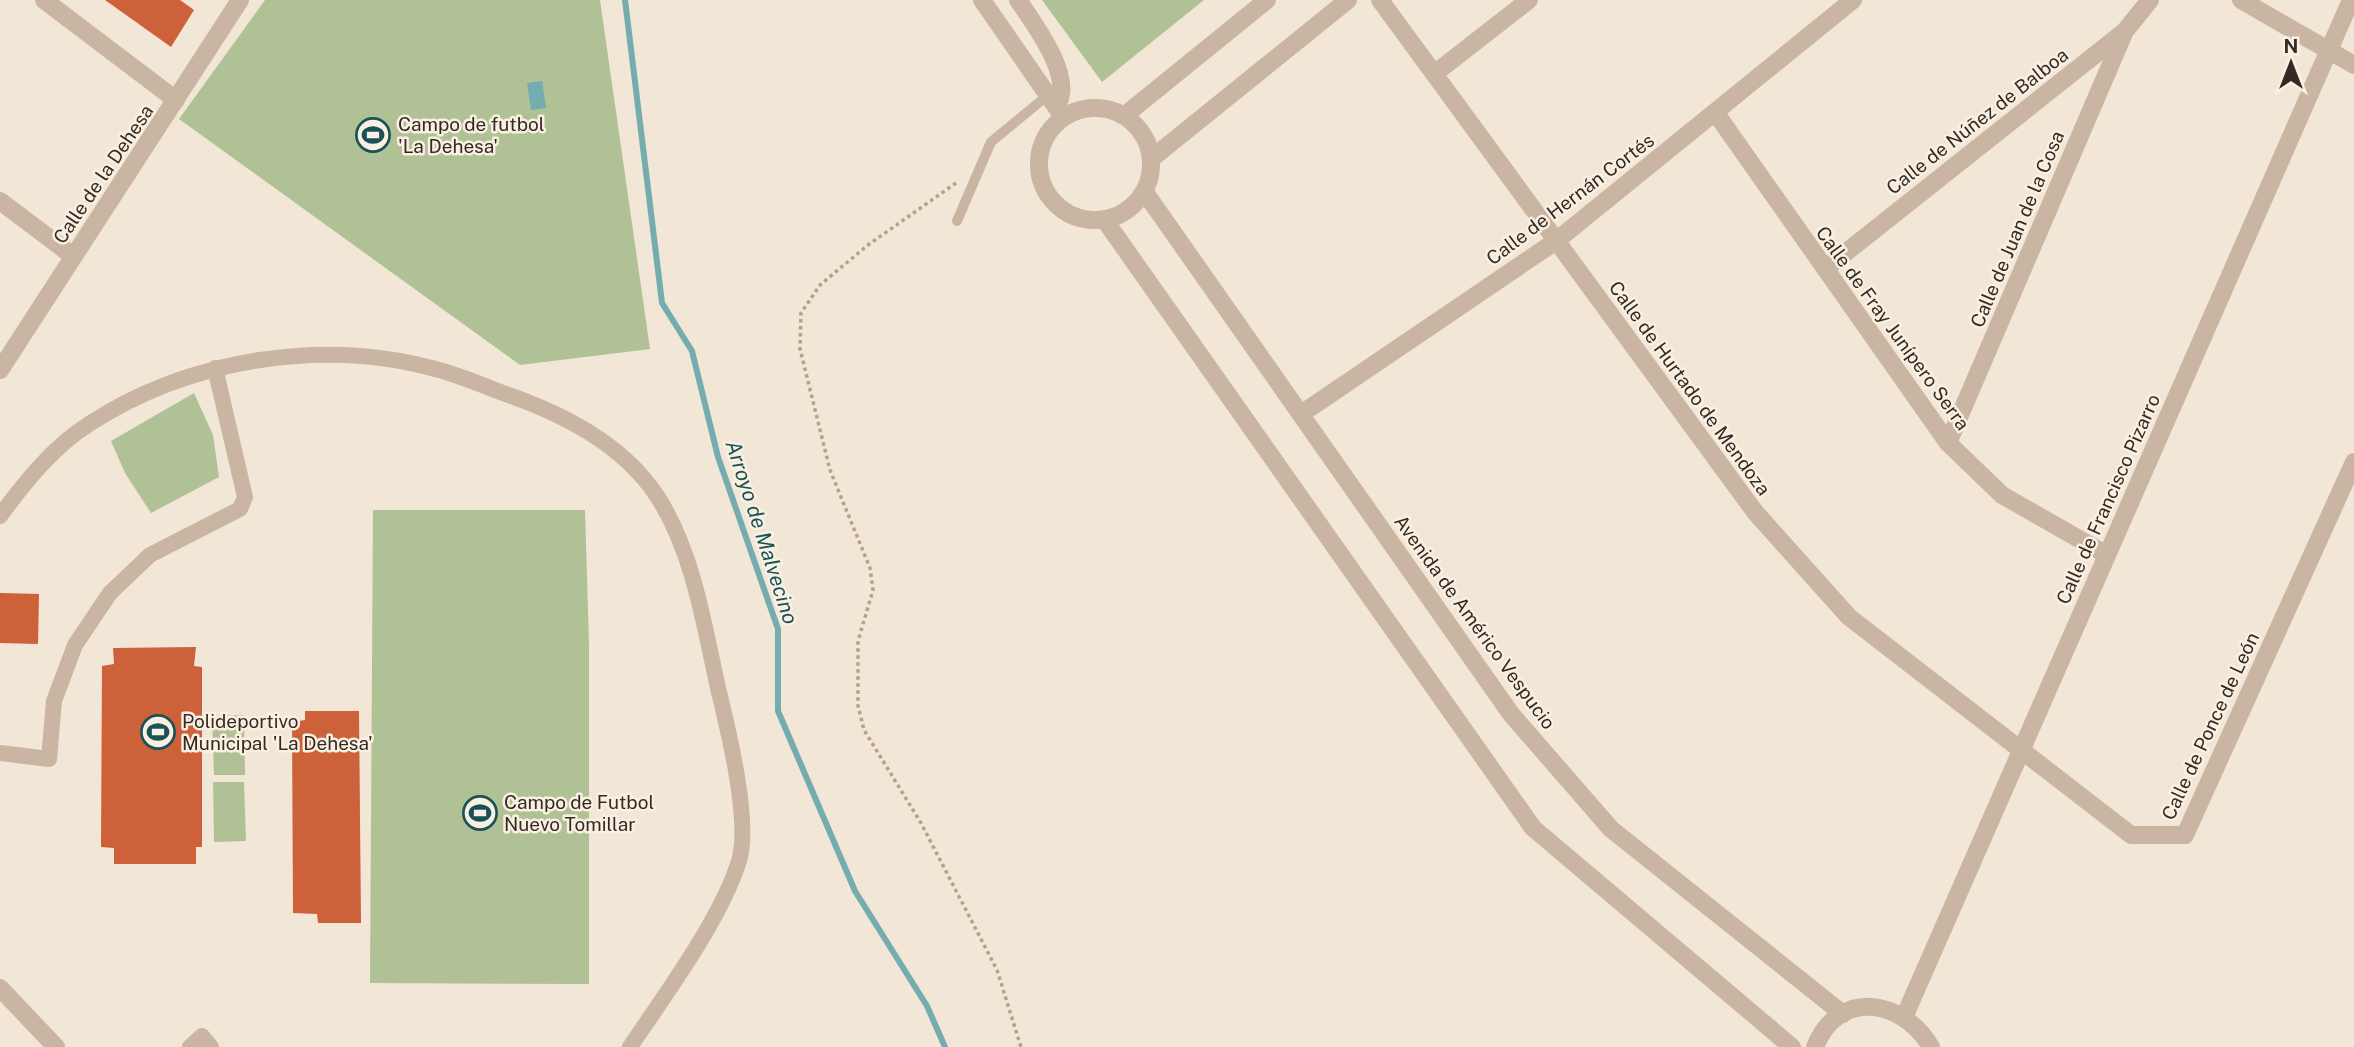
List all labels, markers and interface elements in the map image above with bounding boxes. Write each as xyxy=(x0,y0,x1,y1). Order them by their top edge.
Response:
north arrow xyxy=(2256,28,2326,98)
text: N xyxy=(2284,35,2298,57)
street label: Calle de Núñez de Balboa xyxy=(1882,43,2072,199)
street label: Calle de la Dehesa xyxy=(48,101,158,247)
place label: Campo de futbol 'La Dehesa' xyxy=(398,113,545,157)
sports icon: Campo de futbol 'La Dehesa' xyxy=(354,116,392,154)
street label: Calle de Juan de la Cosa xyxy=(1966,127,2068,331)
street label: Calle de Hernán Cortés xyxy=(1482,129,1658,269)
street label: Calle de Fray Junípero Serra xyxy=(1812,222,1974,434)
street label: Calle de Hurtado de Mendoza xyxy=(1605,277,1775,499)
street label: Calle de Francisco Pizarro xyxy=(2052,391,2164,607)
water label: Arroyo de Malvecino xyxy=(720,437,804,627)
street label: Avenida de Américo Vespucio xyxy=(1390,511,1560,733)
street label: Calle de Ponce de León xyxy=(2157,629,2263,823)
place label: Polideportivo Municipal 'La Dehesa' xyxy=(182,710,373,754)
sports icon: Polideportivo Municipal 'La Dehesa' xyxy=(139,713,177,751)
place label: Campo de Futbol Nuevo Tomillar xyxy=(504,791,654,835)
sports icon: Campo de Futbol Nuevo Tomillar xyxy=(461,794,499,832)

